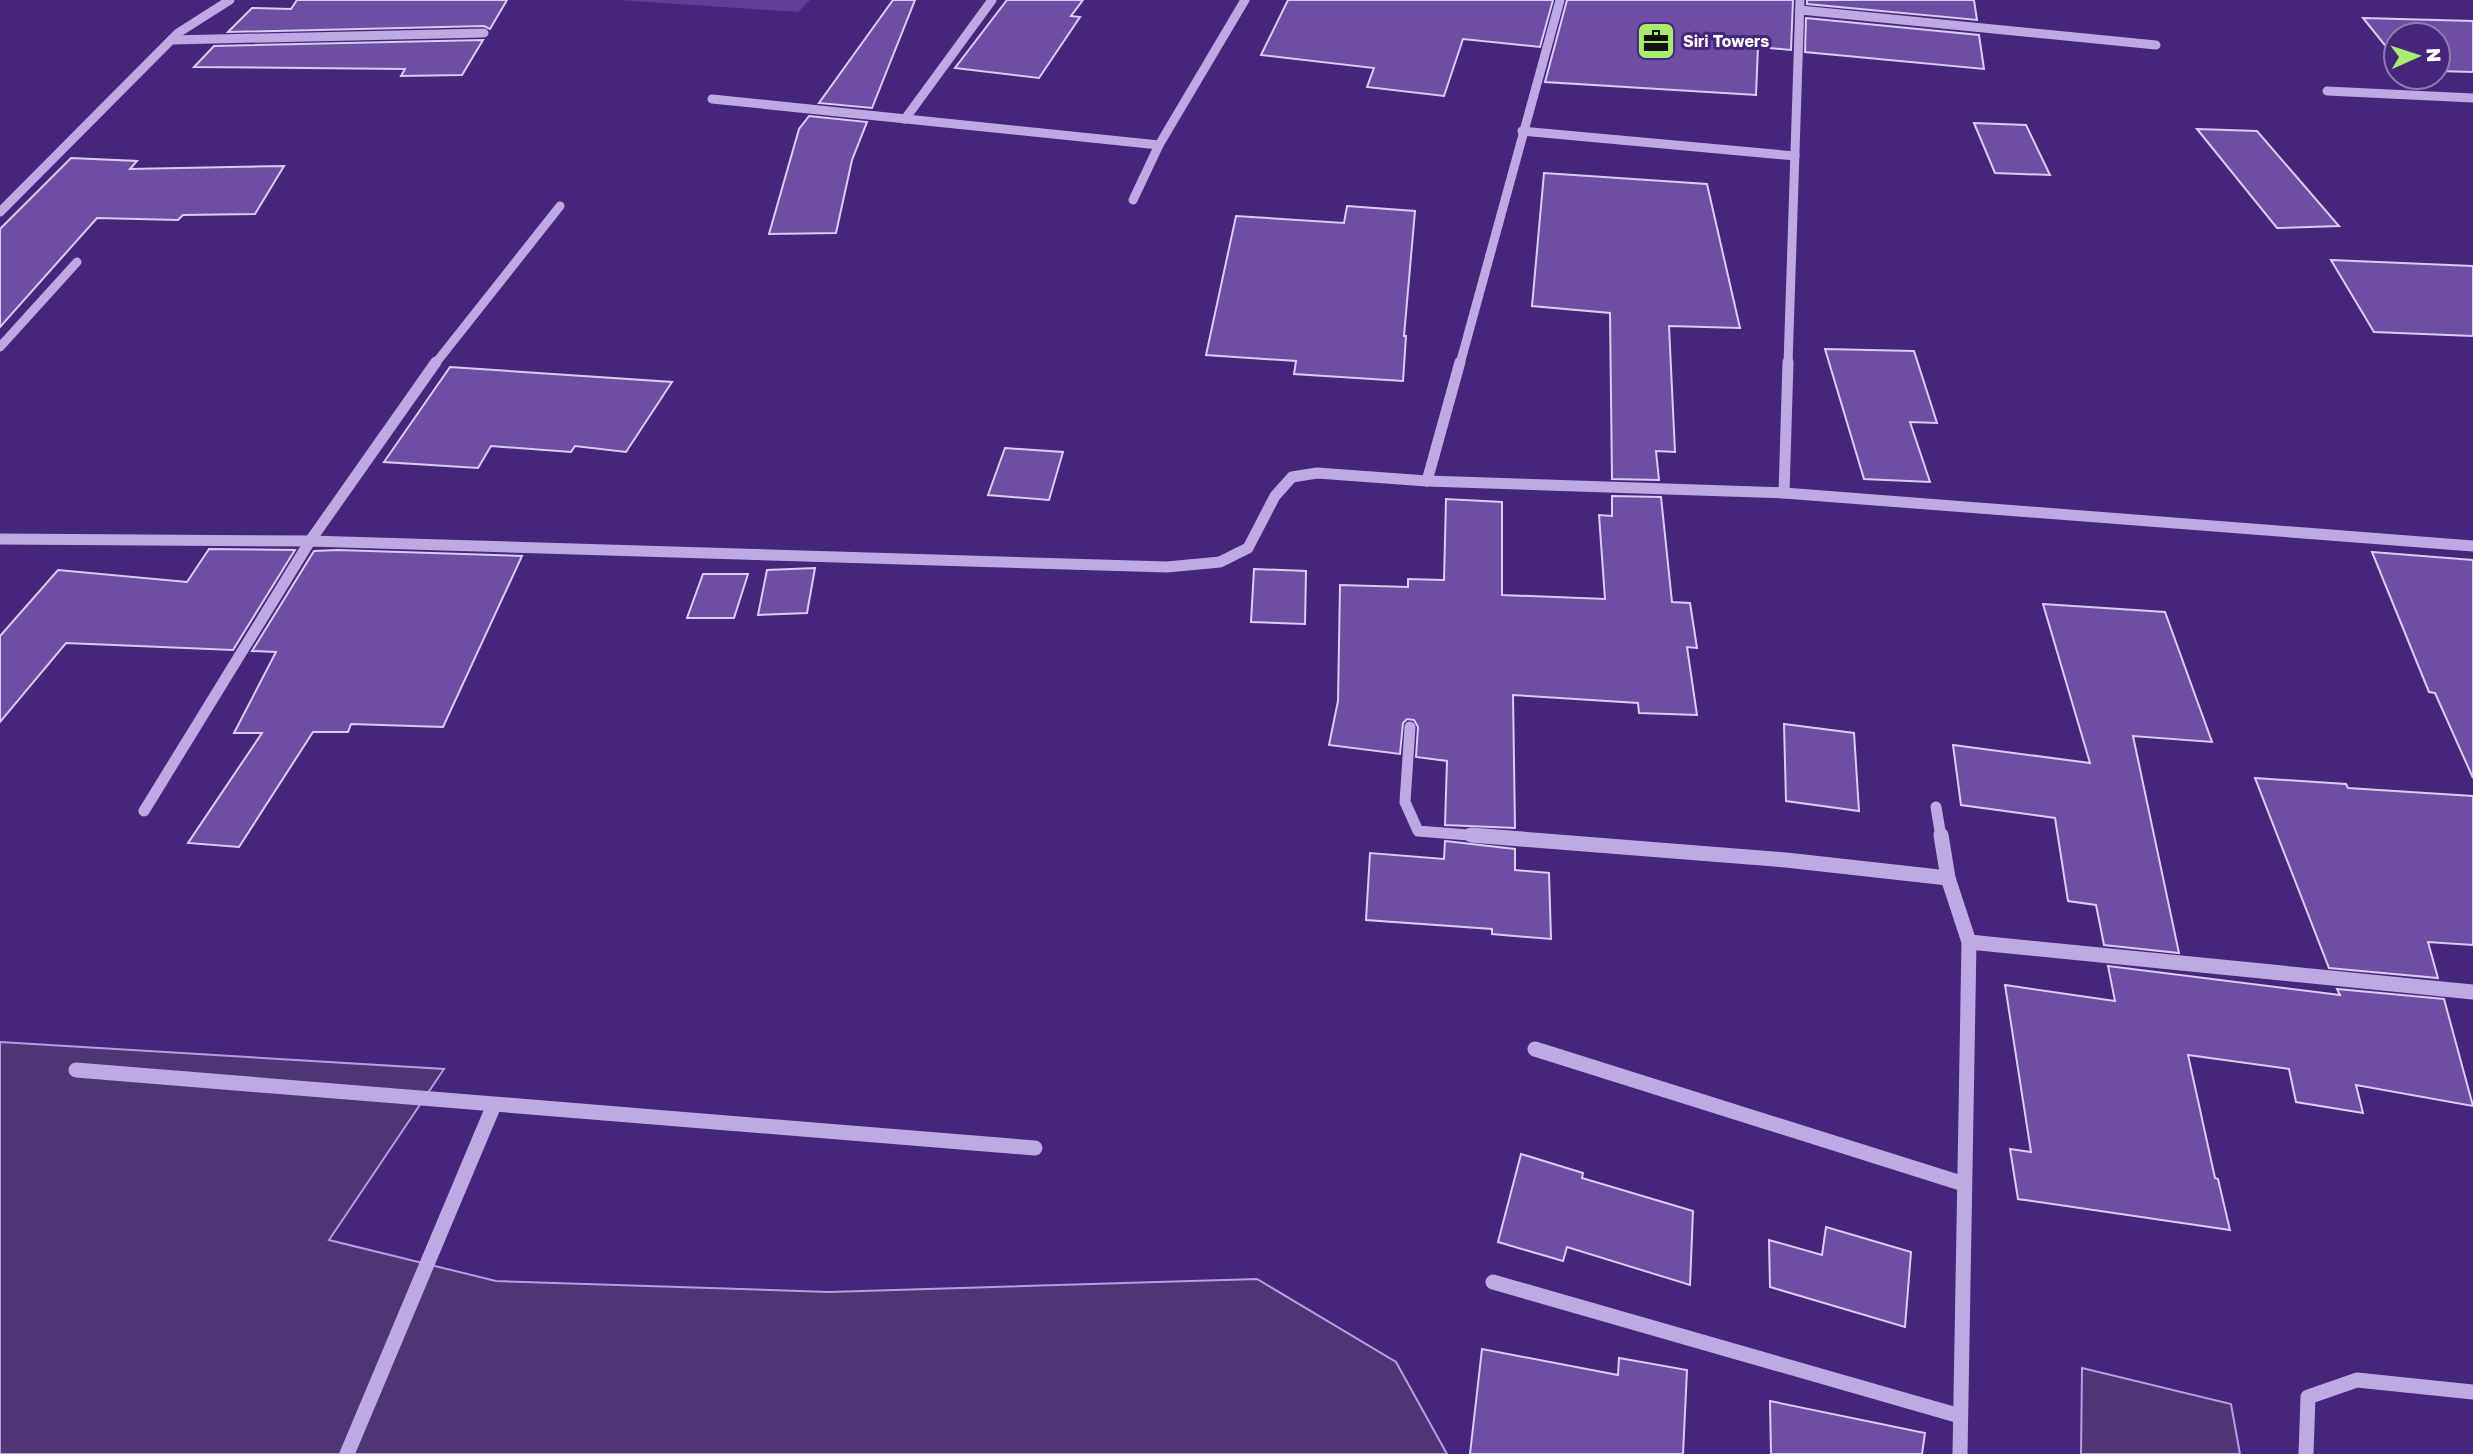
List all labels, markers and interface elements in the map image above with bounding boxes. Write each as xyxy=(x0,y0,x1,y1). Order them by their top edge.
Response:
office icon: Siri Towers xyxy=(1635,20,1677,62)
north arrow xyxy=(2382,21,2452,91)
place label: Siri Towers xyxy=(1683,31,1769,51)
text: N xyxy=(2423,47,2446,63)

